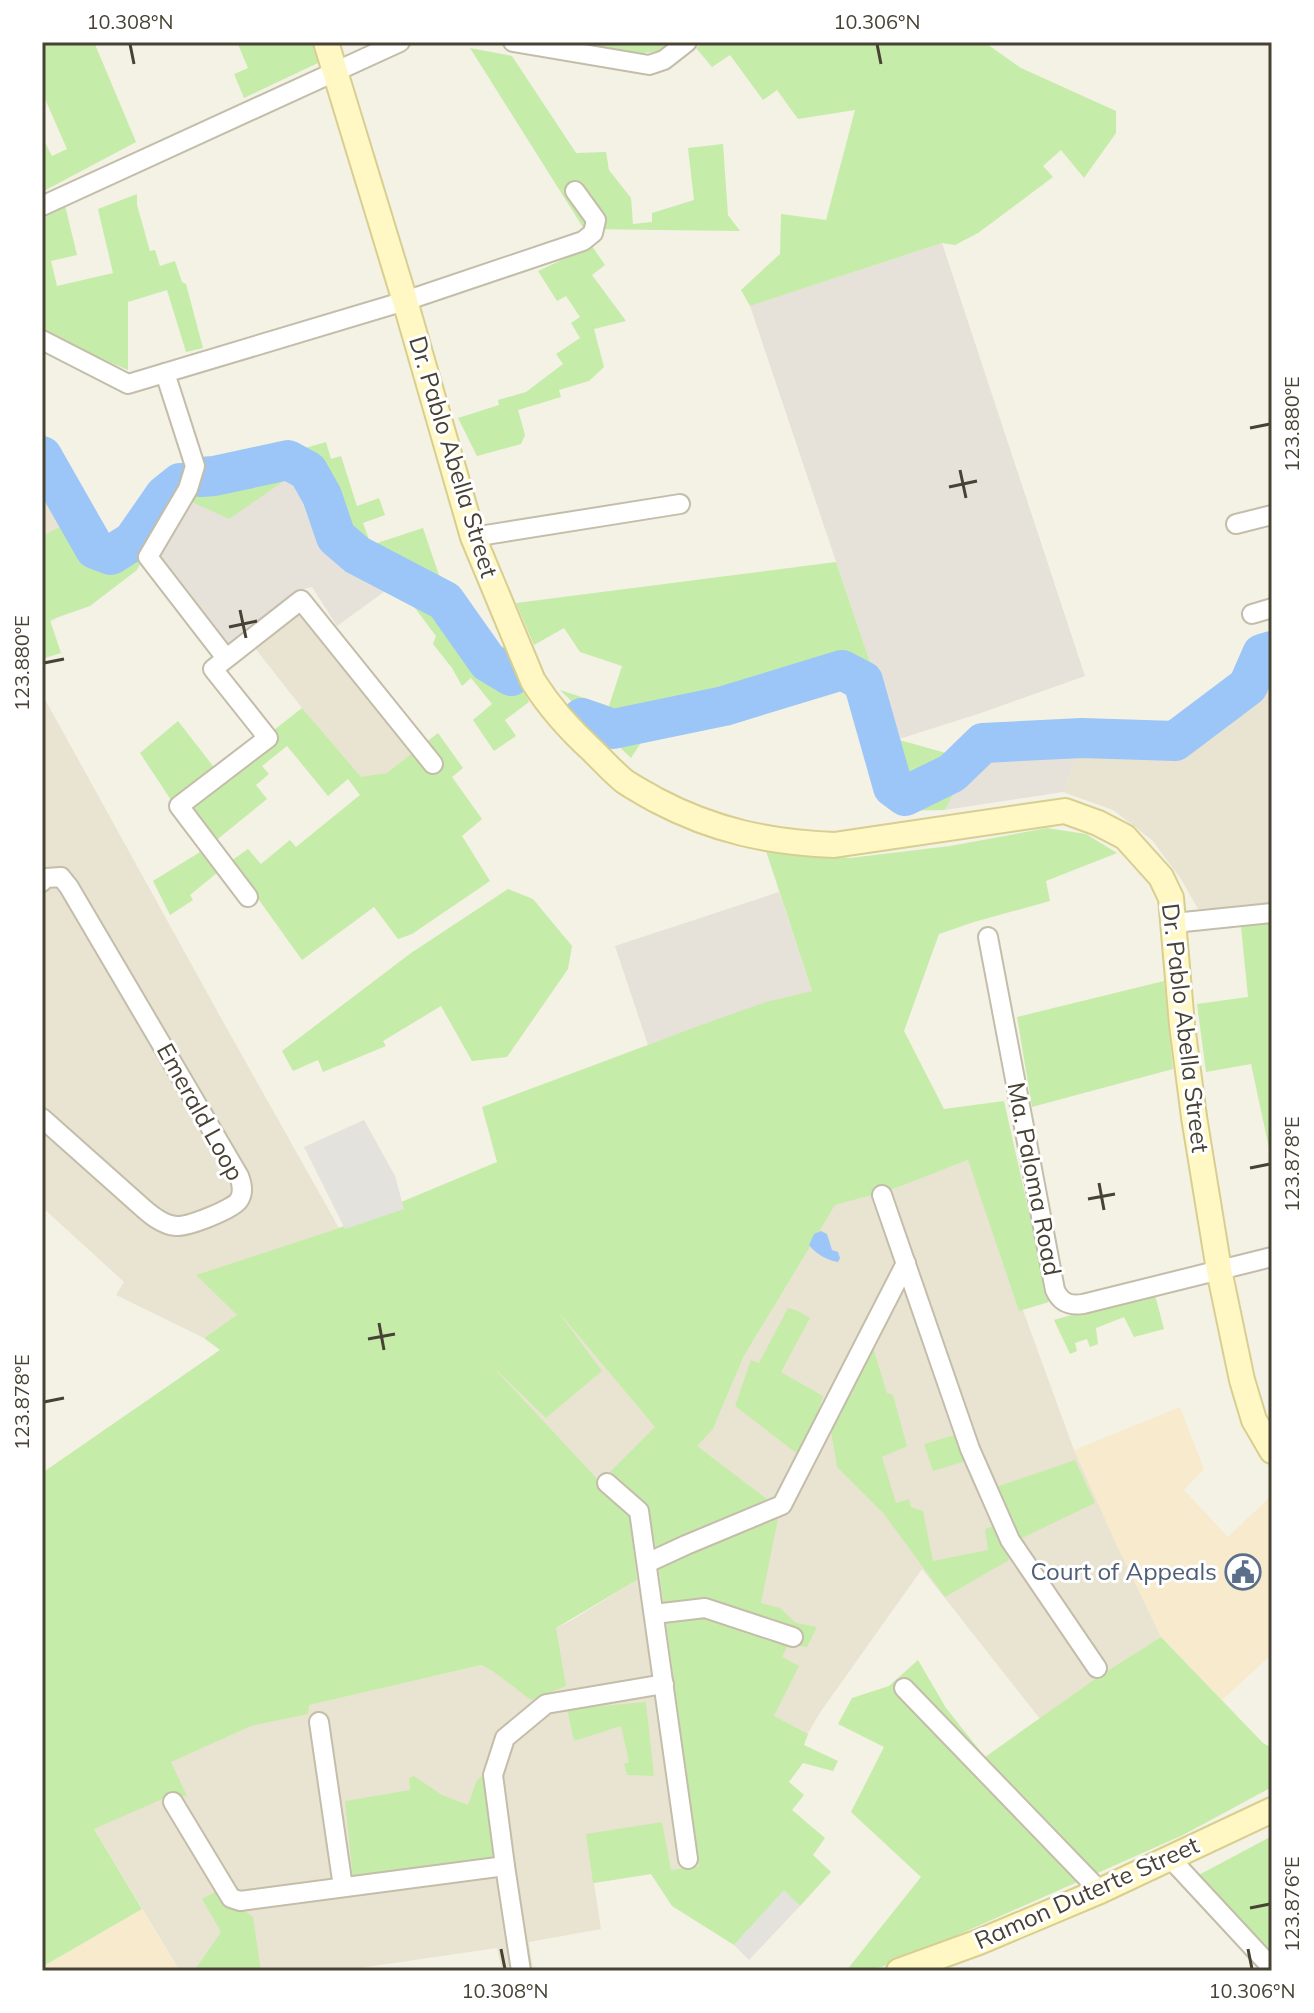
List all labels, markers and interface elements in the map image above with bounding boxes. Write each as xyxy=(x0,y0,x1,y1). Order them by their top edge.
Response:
text: 10.308°N xyxy=(87,9,173,34)
text: 10.306°N xyxy=(834,9,920,34)
street label: Dr. Pablo Abella Street xyxy=(403,332,505,581)
text: 123.880°E xyxy=(1279,376,1304,472)
text: 123.880°E xyxy=(9,615,34,711)
street label: Dr. Pablo Abella Street xyxy=(1156,902,1216,1154)
street label: Emerald Loop xyxy=(151,1038,251,1185)
street label: Ma. Paloma Road xyxy=(1002,1080,1068,1278)
text: 123.878°E xyxy=(1279,1116,1304,1212)
text: 123.878°E xyxy=(9,1354,34,1450)
public building icon: Court of Appeals xyxy=(1224,1553,1262,1591)
place label: Court of Appeals xyxy=(1030,1556,1217,1586)
street label: Ramon Duterte Street xyxy=(970,1829,1203,1955)
text: 123.876°E xyxy=(1279,1856,1304,1952)
text: 10.308°N xyxy=(462,1978,548,2003)
text: 10.306°N xyxy=(1209,1978,1295,2003)

